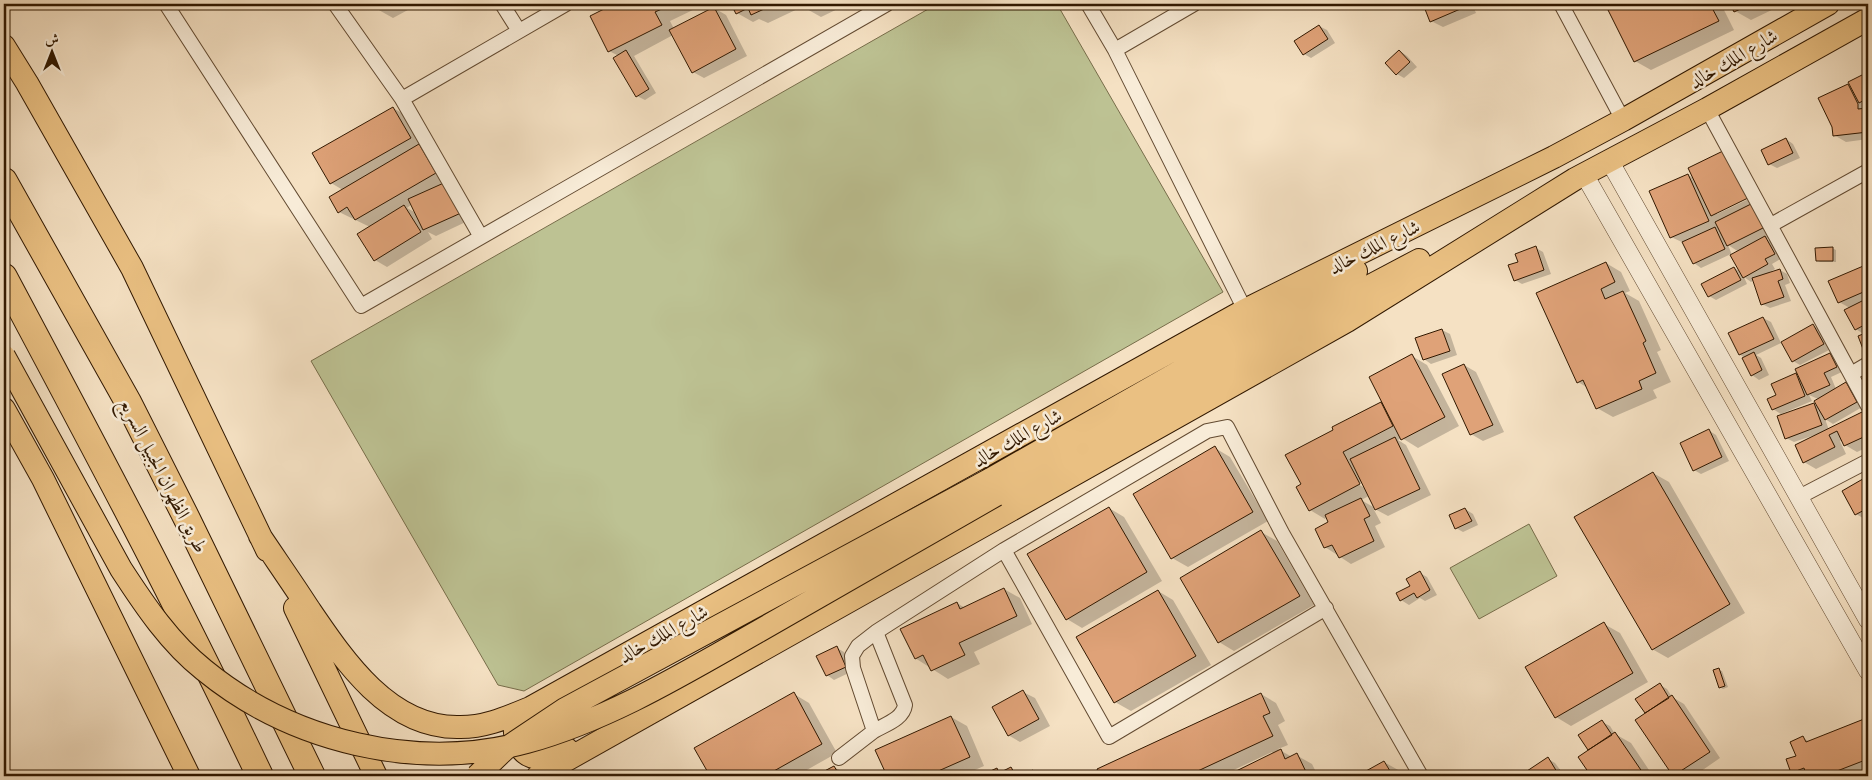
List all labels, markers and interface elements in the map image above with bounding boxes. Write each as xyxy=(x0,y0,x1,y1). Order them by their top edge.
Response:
street label: شارع الملك خالد xyxy=(1685,24,1784,96)
north arrow xyxy=(28,28,78,78)
text: ش xyxy=(45,31,59,50)
street label: شارع الملك خالد xyxy=(1325,215,1425,282)
street label: طريق الظهران الجبيل السريع xyxy=(109,394,213,559)
street label: شارع الملك خالد xyxy=(969,404,1068,475)
street label: شارع الملك خالد xyxy=(615,600,714,671)

